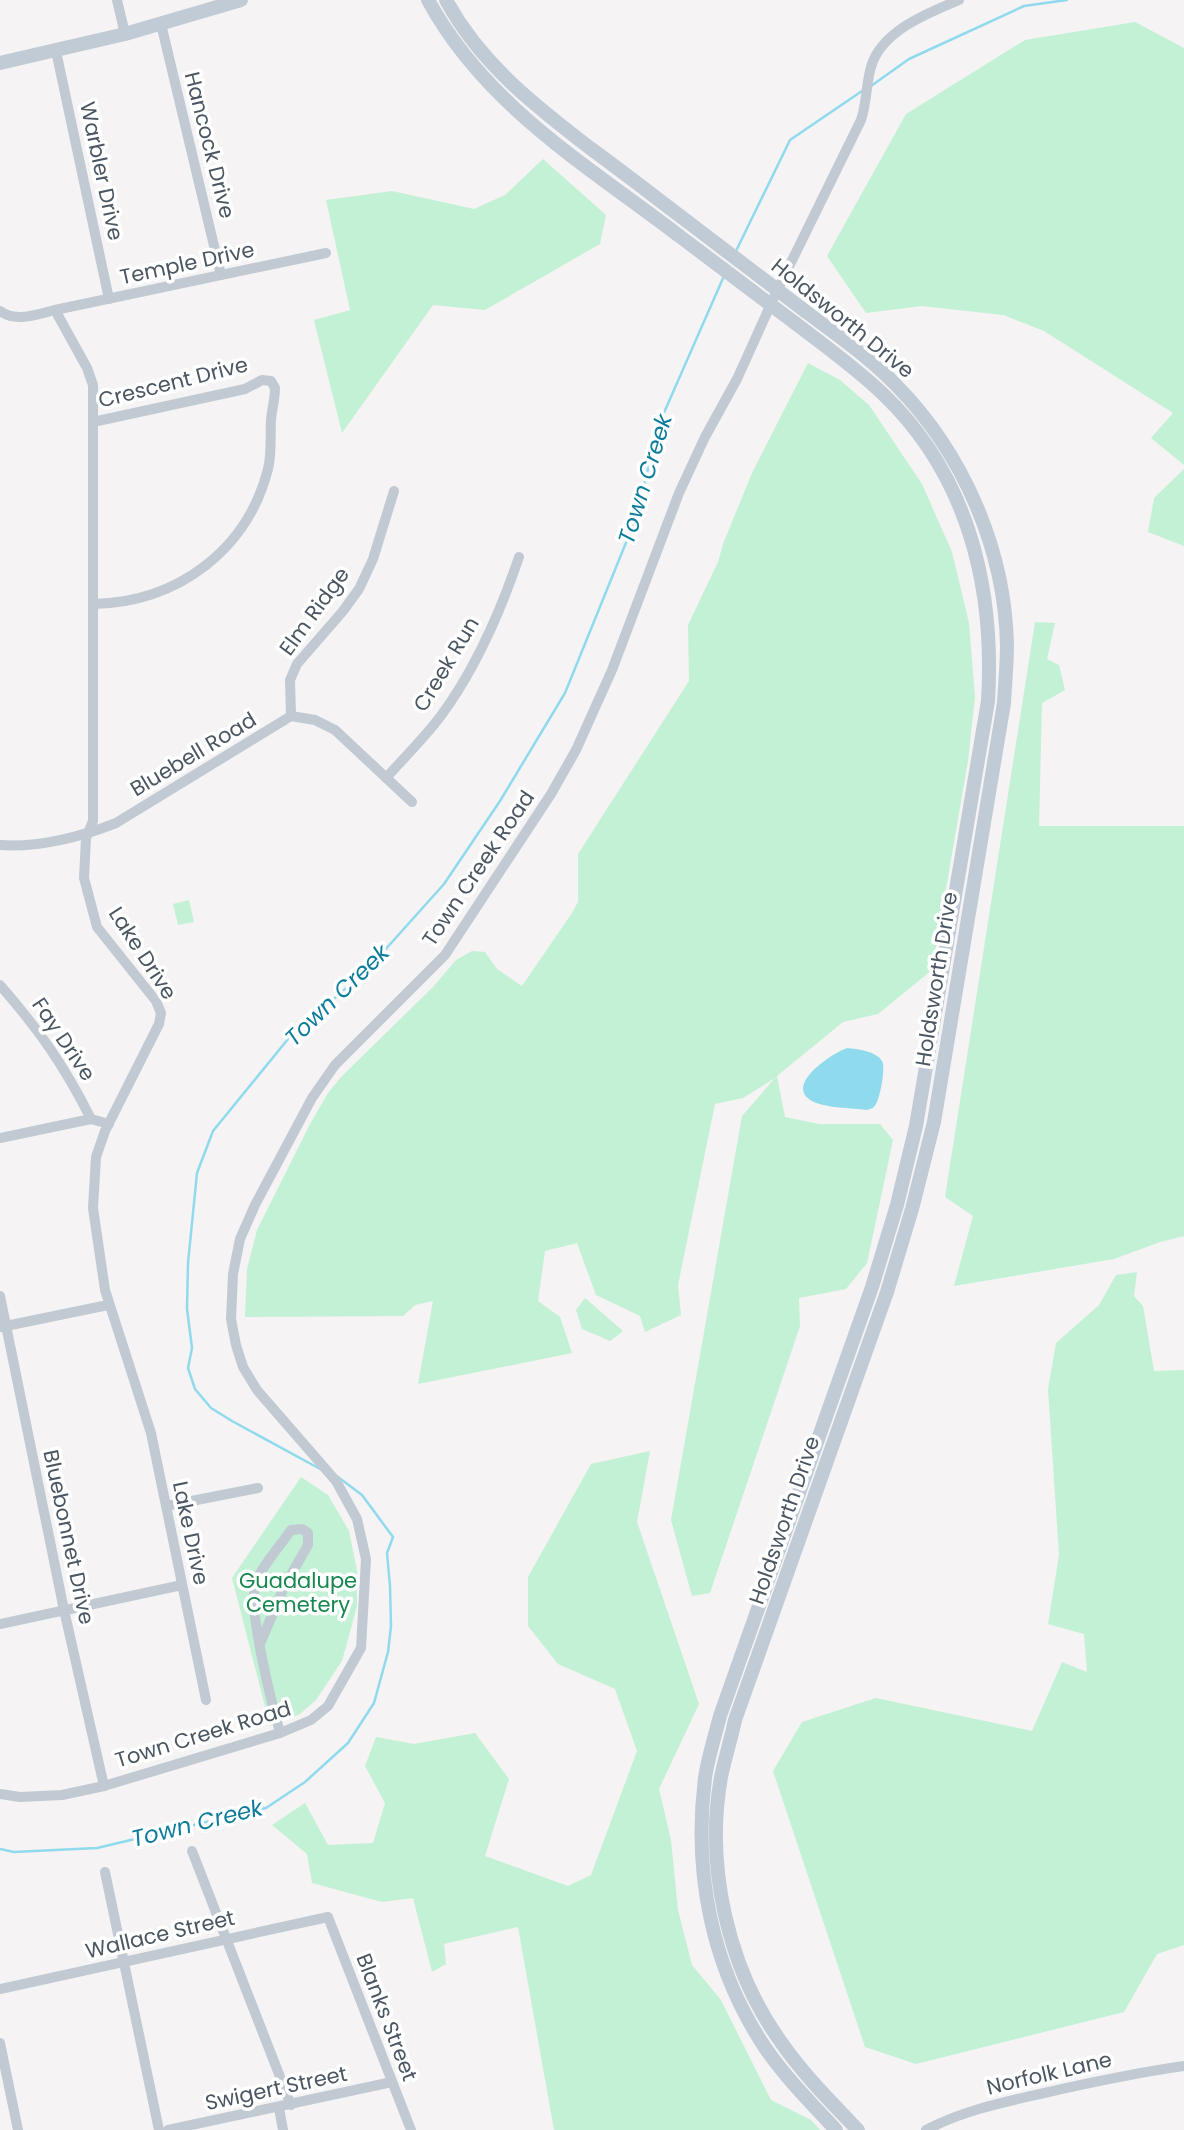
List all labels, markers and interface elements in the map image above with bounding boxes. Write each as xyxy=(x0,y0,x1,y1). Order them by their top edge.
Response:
street label: Hancock Drive xyxy=(178,69,242,221)
street label: Warbler Drive xyxy=(73,99,131,243)
street label: Temple Drive xyxy=(117,235,257,291)
street label: Holdsworth Drive xyxy=(765,251,921,385)
street label: Crescent Drive xyxy=(95,349,251,415)
water label: Town Creek xyxy=(610,409,680,548)
street label: Elm Ridge xyxy=(272,561,356,661)
street label: Creek Run xyxy=(406,611,486,717)
street label: Bluebell Road xyxy=(125,705,261,803)
street label: Town Creek Road xyxy=(415,784,541,952)
street label: Holdsworth Drive xyxy=(908,890,964,1068)
street label: Lake Drive xyxy=(102,901,184,1005)
water label: Town Creek xyxy=(278,936,397,1053)
street label: Fay Drive xyxy=(25,992,103,1086)
street label: Holdsworth Drive xyxy=(742,1432,826,1608)
street label: Bluebonnet Drive xyxy=(36,1447,102,1627)
street label: Lake Drive xyxy=(166,1478,216,1588)
park label: Guadalupe Cemetery xyxy=(239,1566,357,1619)
street label: Town Creek Road xyxy=(112,1694,294,1774)
water label: Town Creek xyxy=(128,1791,267,1855)
street label: Wallace Street xyxy=(83,1903,237,1965)
street label: Blanks Street xyxy=(349,1949,425,2085)
street label: Norfolk Lane xyxy=(984,2045,1114,2101)
street label: Swigert Street xyxy=(202,2059,350,2117)

